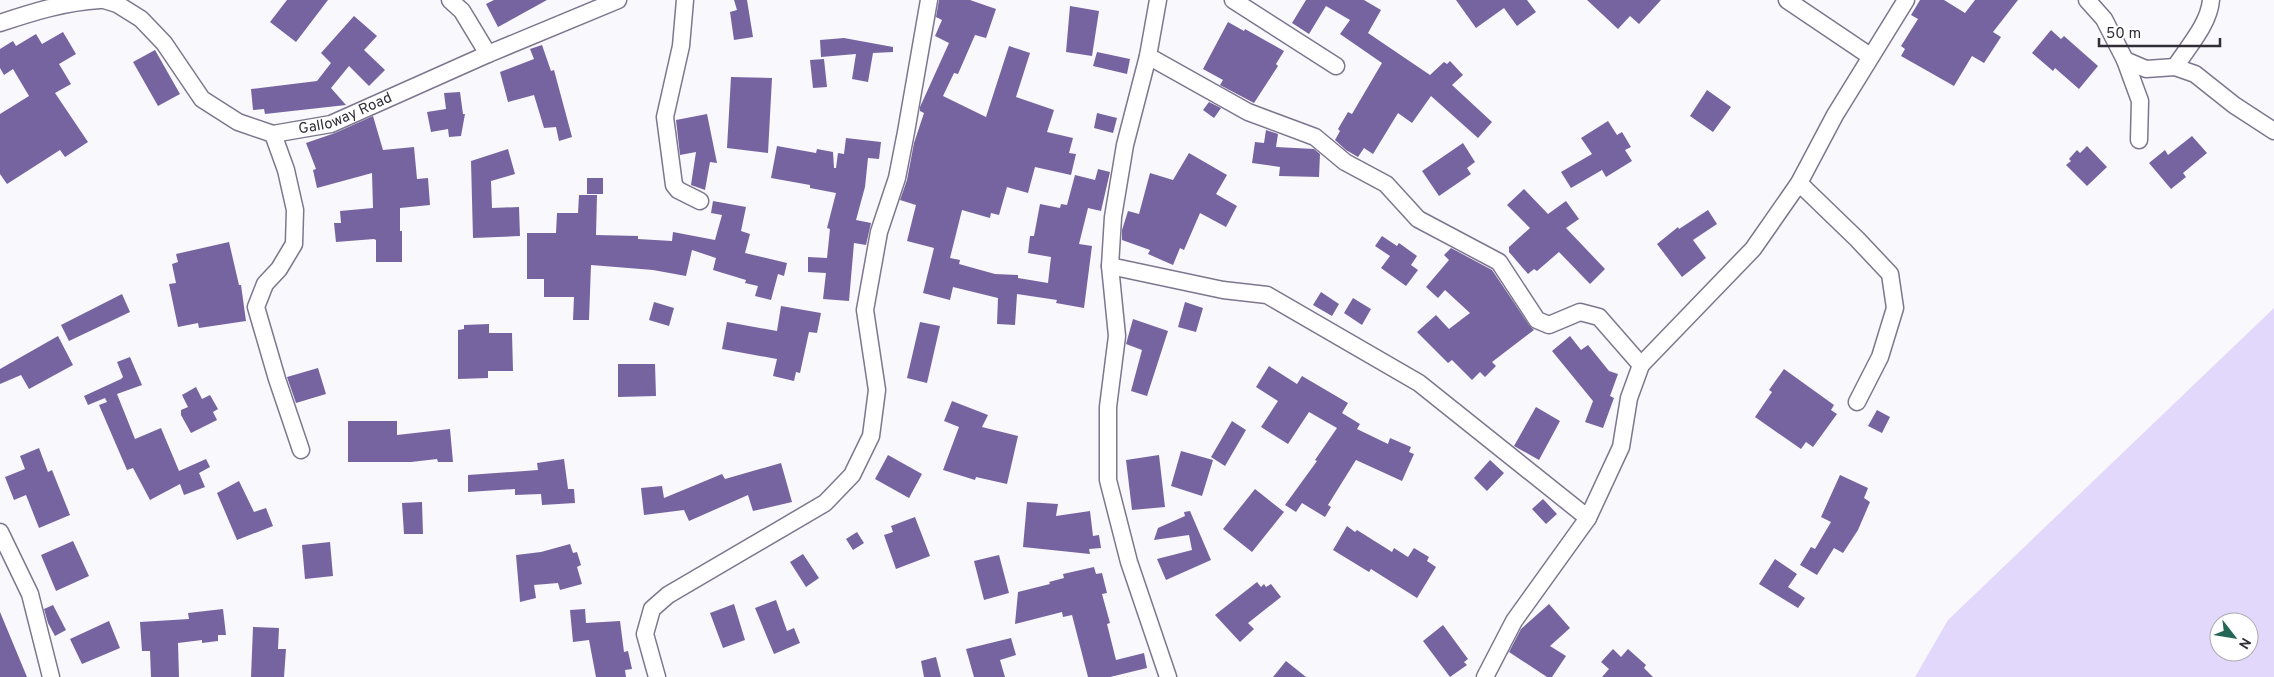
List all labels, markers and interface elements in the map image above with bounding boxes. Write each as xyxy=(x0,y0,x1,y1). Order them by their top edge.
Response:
scale bar xyxy=(2099,15,2220,47)
text: 50 m xyxy=(2106,25,2141,44)
street label: Galloway Road xyxy=(297,88,395,139)
north arrow xyxy=(2209,612,2259,662)
text: N xyxy=(2234,634,2254,652)

